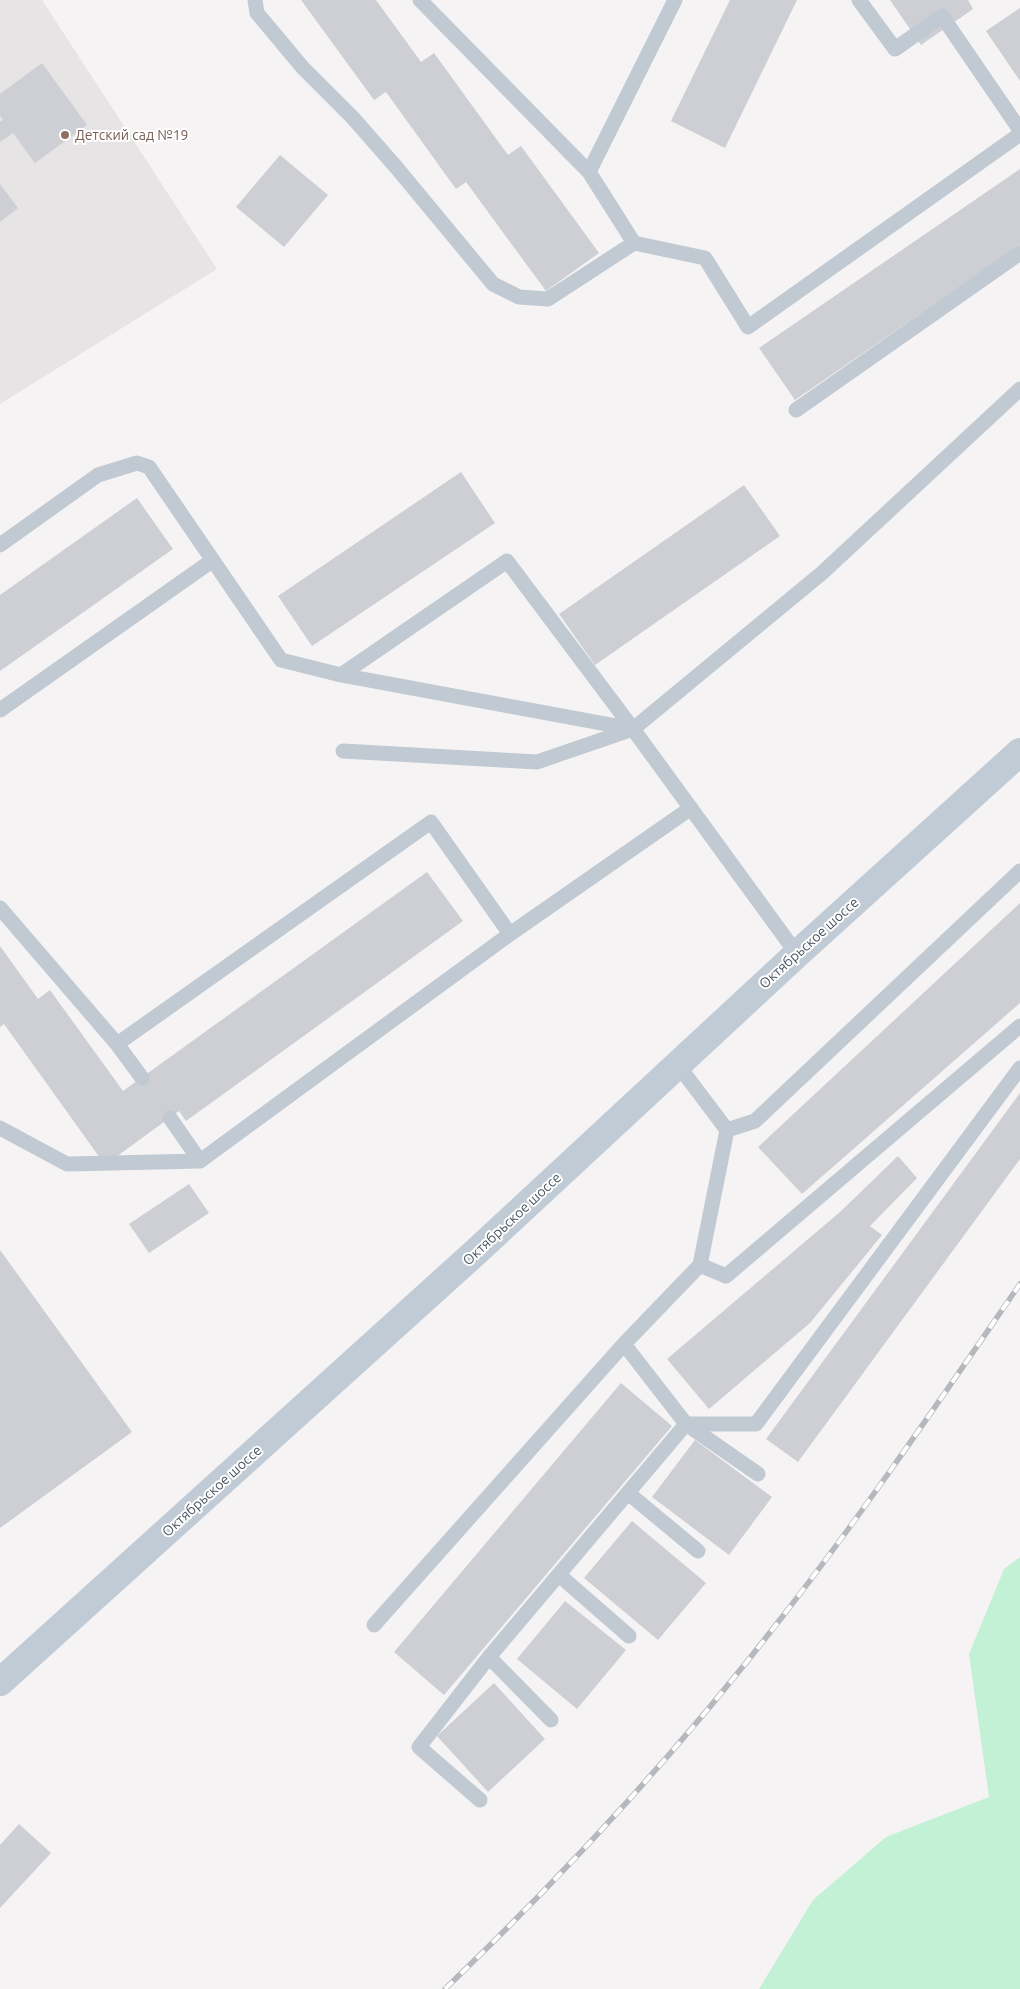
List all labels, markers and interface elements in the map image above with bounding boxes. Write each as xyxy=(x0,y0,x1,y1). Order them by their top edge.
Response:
place label: Детский сад №19 xyxy=(75,127,189,143)
marker: Детский сад №19 xyxy=(59,129,71,141)
street label: Октябрьское шоссе xyxy=(756,894,862,992)
street label: Октябрьское шоссе xyxy=(459,1169,565,1269)
street label: Октябрьское шоссе xyxy=(159,1442,265,1540)

